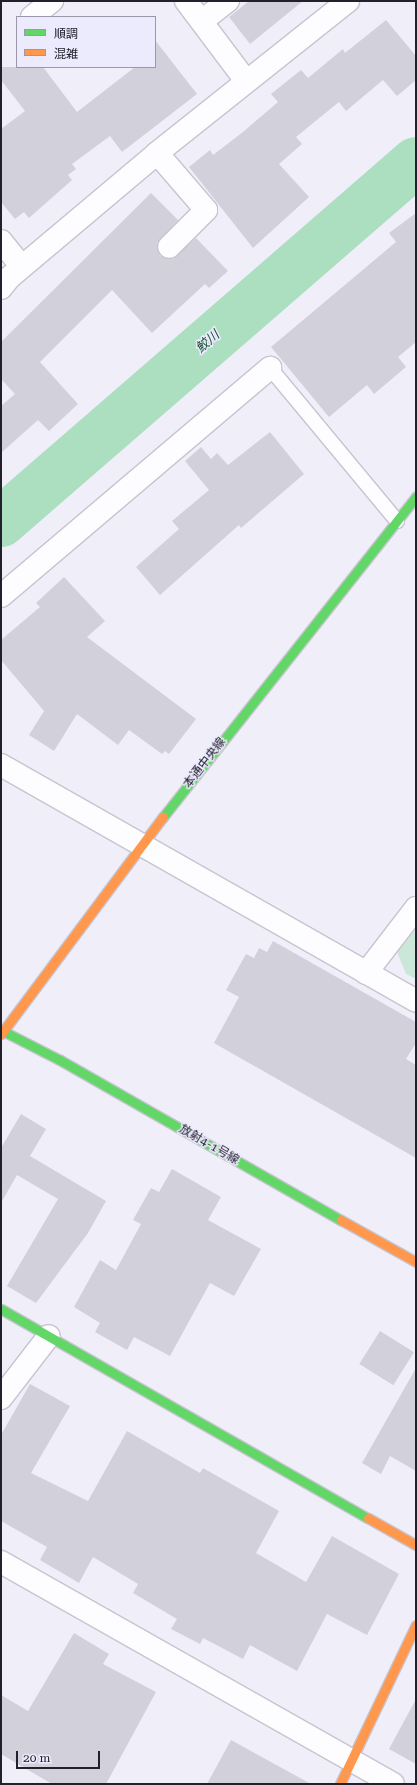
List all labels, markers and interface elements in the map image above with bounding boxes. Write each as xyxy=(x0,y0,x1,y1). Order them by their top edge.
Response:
legend xyxy=(16,16,156,68)
text: 順調 xyxy=(54,27,78,41)
text: 混雑 xyxy=(54,47,78,61)
water label: 鮫川 xyxy=(193,328,223,356)
street label: 本通中央線 xyxy=(181,735,229,791)
street label: 放射4-1号線 xyxy=(177,1122,241,1168)
scale bar xyxy=(18,1743,102,1769)
text: 20 m xyxy=(23,1751,50,1765)

